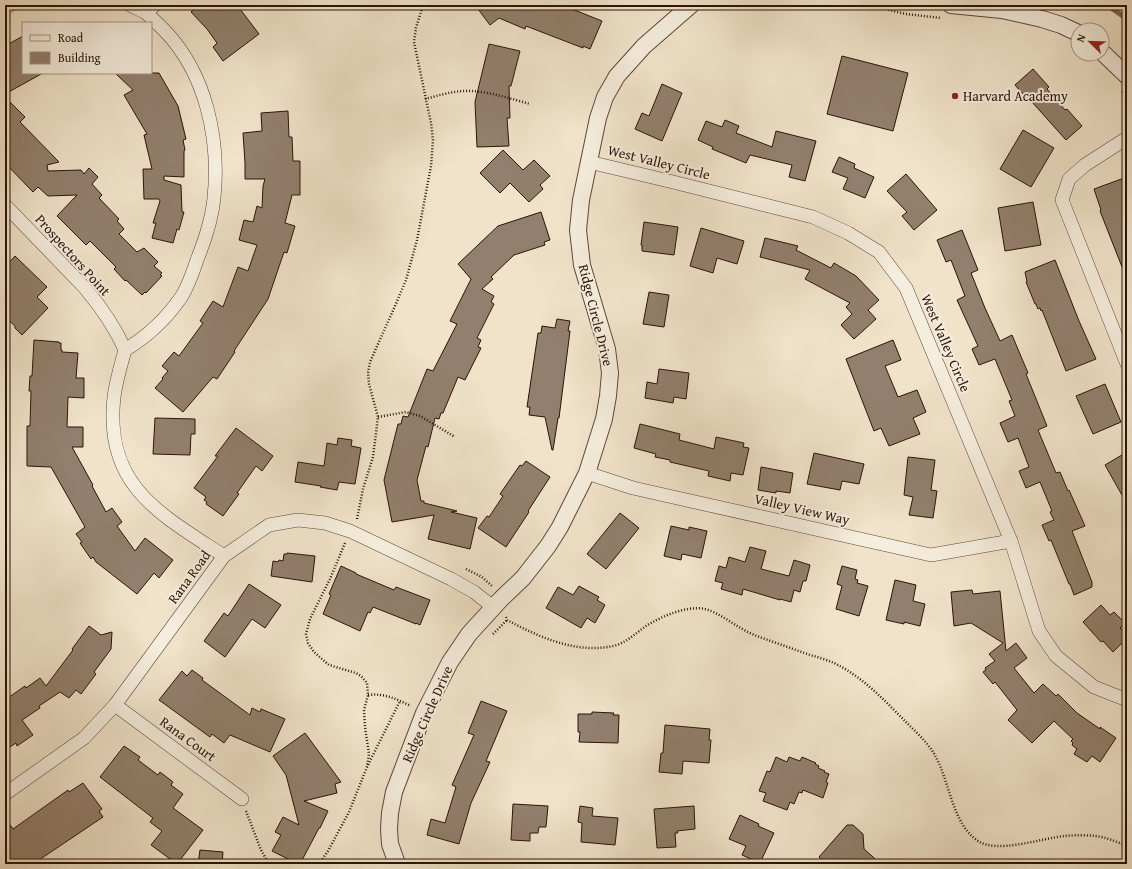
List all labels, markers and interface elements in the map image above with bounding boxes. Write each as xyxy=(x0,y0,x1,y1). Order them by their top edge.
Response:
legend xyxy=(22,22,152,74)
north arrow xyxy=(1070,22,1110,62)
text: Road xyxy=(58,29,84,46)
text: N xyxy=(1072,31,1090,45)
text: Building xyxy=(58,49,101,66)
place label: Harvard Academy xyxy=(963,86,1068,106)
marker: Harvard Academy xyxy=(950,91,960,101)
street label: West Valley Circle xyxy=(606,140,713,184)
street label: Prospectors Point xyxy=(31,210,115,300)
street label: Ridge Circle Drive xyxy=(574,262,618,368)
street label: West Valley Circle xyxy=(916,291,976,395)
street label: Valley View Way xyxy=(752,488,852,530)
street label: Rana Road xyxy=(163,546,215,608)
street label: Ridge Circle Drive xyxy=(397,662,457,766)
street label: Rana Court xyxy=(156,712,220,766)

